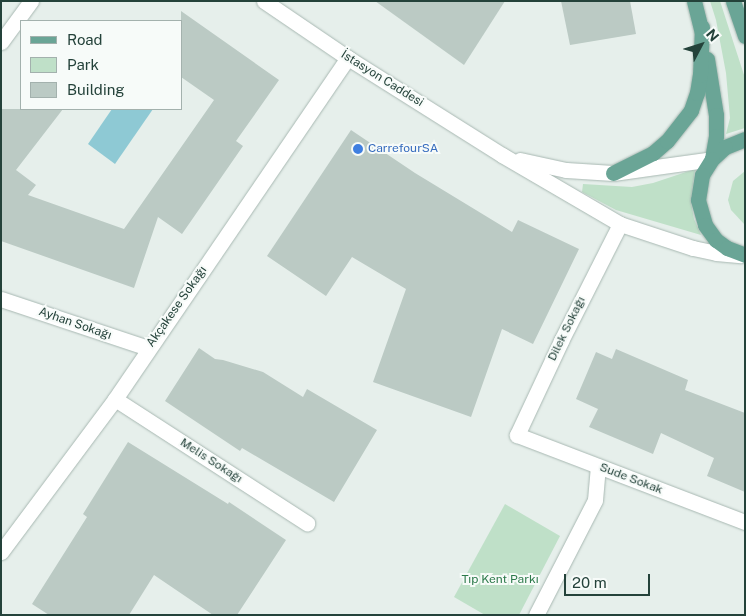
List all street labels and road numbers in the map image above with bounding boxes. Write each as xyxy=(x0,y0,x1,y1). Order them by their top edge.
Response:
street label: İstasyon Caddesi xyxy=(338,48,426,110)
street label: Akçakese Sokağı xyxy=(144,264,210,350)
street label: Dilek Sokağı xyxy=(545,295,589,363)
street label: Ayhan Sokağı xyxy=(37,305,113,343)
street label: Melis Sokağı xyxy=(177,436,245,486)
street label: Sude Sokak xyxy=(597,460,665,498)

